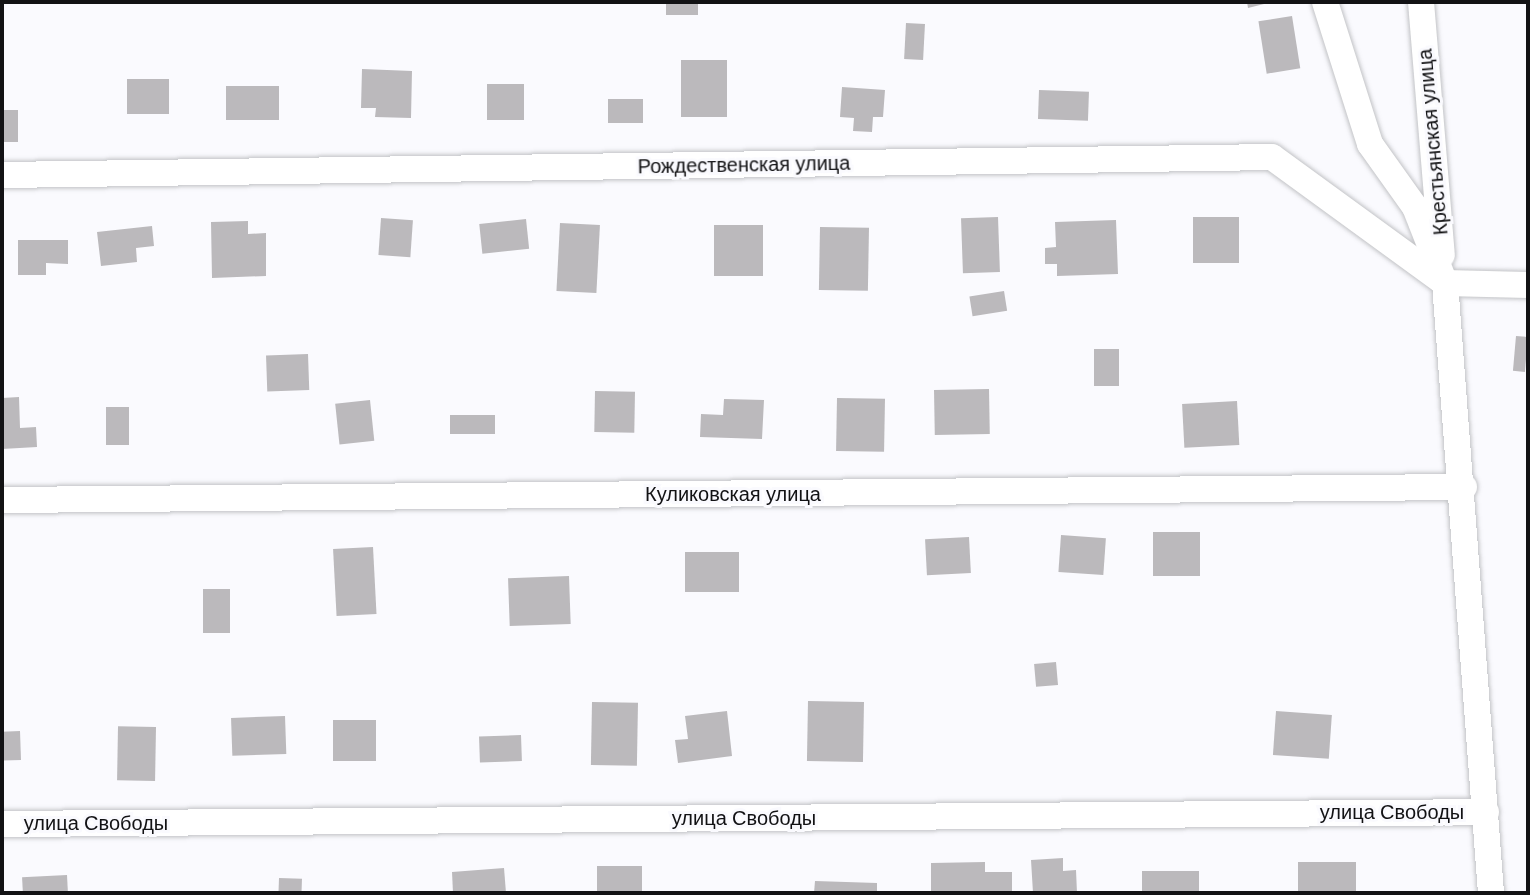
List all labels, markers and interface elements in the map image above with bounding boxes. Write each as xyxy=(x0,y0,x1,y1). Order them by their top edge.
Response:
street label: Крестьянская улица xyxy=(1413,48,1453,236)
street label: Рождественская улица xyxy=(637,151,851,179)
street label: Куликовская улица xyxy=(645,482,821,506)
street label: улица Свободы xyxy=(1320,800,1464,824)
street label: улица Свободы xyxy=(672,806,816,830)
street label: улица Свободы xyxy=(24,811,168,835)

